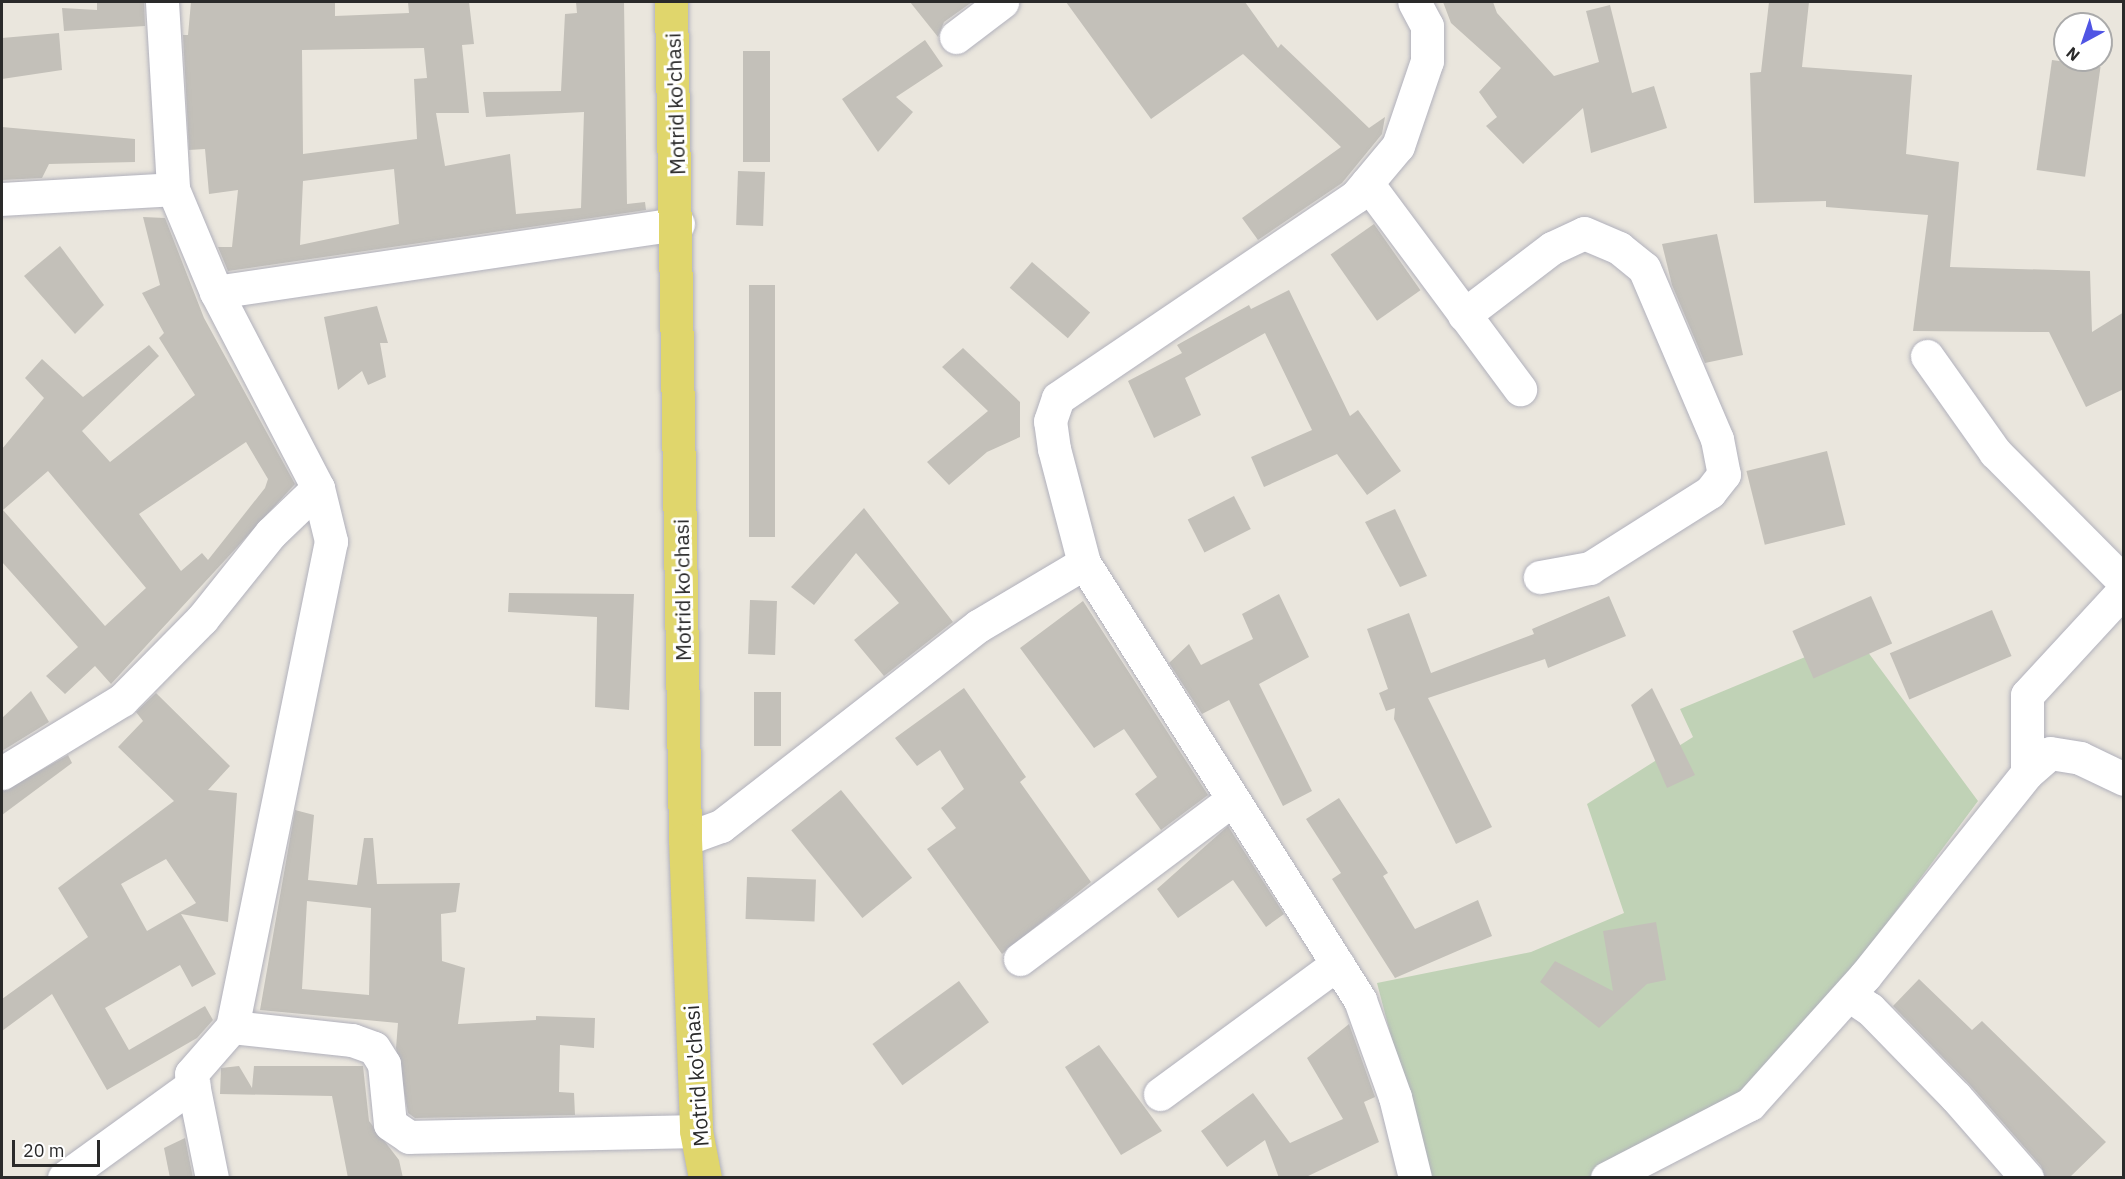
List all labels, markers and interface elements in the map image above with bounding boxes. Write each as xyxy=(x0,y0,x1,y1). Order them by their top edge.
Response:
north arrow xyxy=(2053,12,2113,72)
street label: Motrid ko'chasi xyxy=(660,33,690,175)
text: N xyxy=(2062,43,2084,66)
street label: Motrid ko'chasi xyxy=(668,519,696,661)
street label: Motrid ko'chasi xyxy=(678,1004,714,1148)
scale bar xyxy=(15,1128,104,1166)
text: 20 m xyxy=(23,1139,65,1162)

